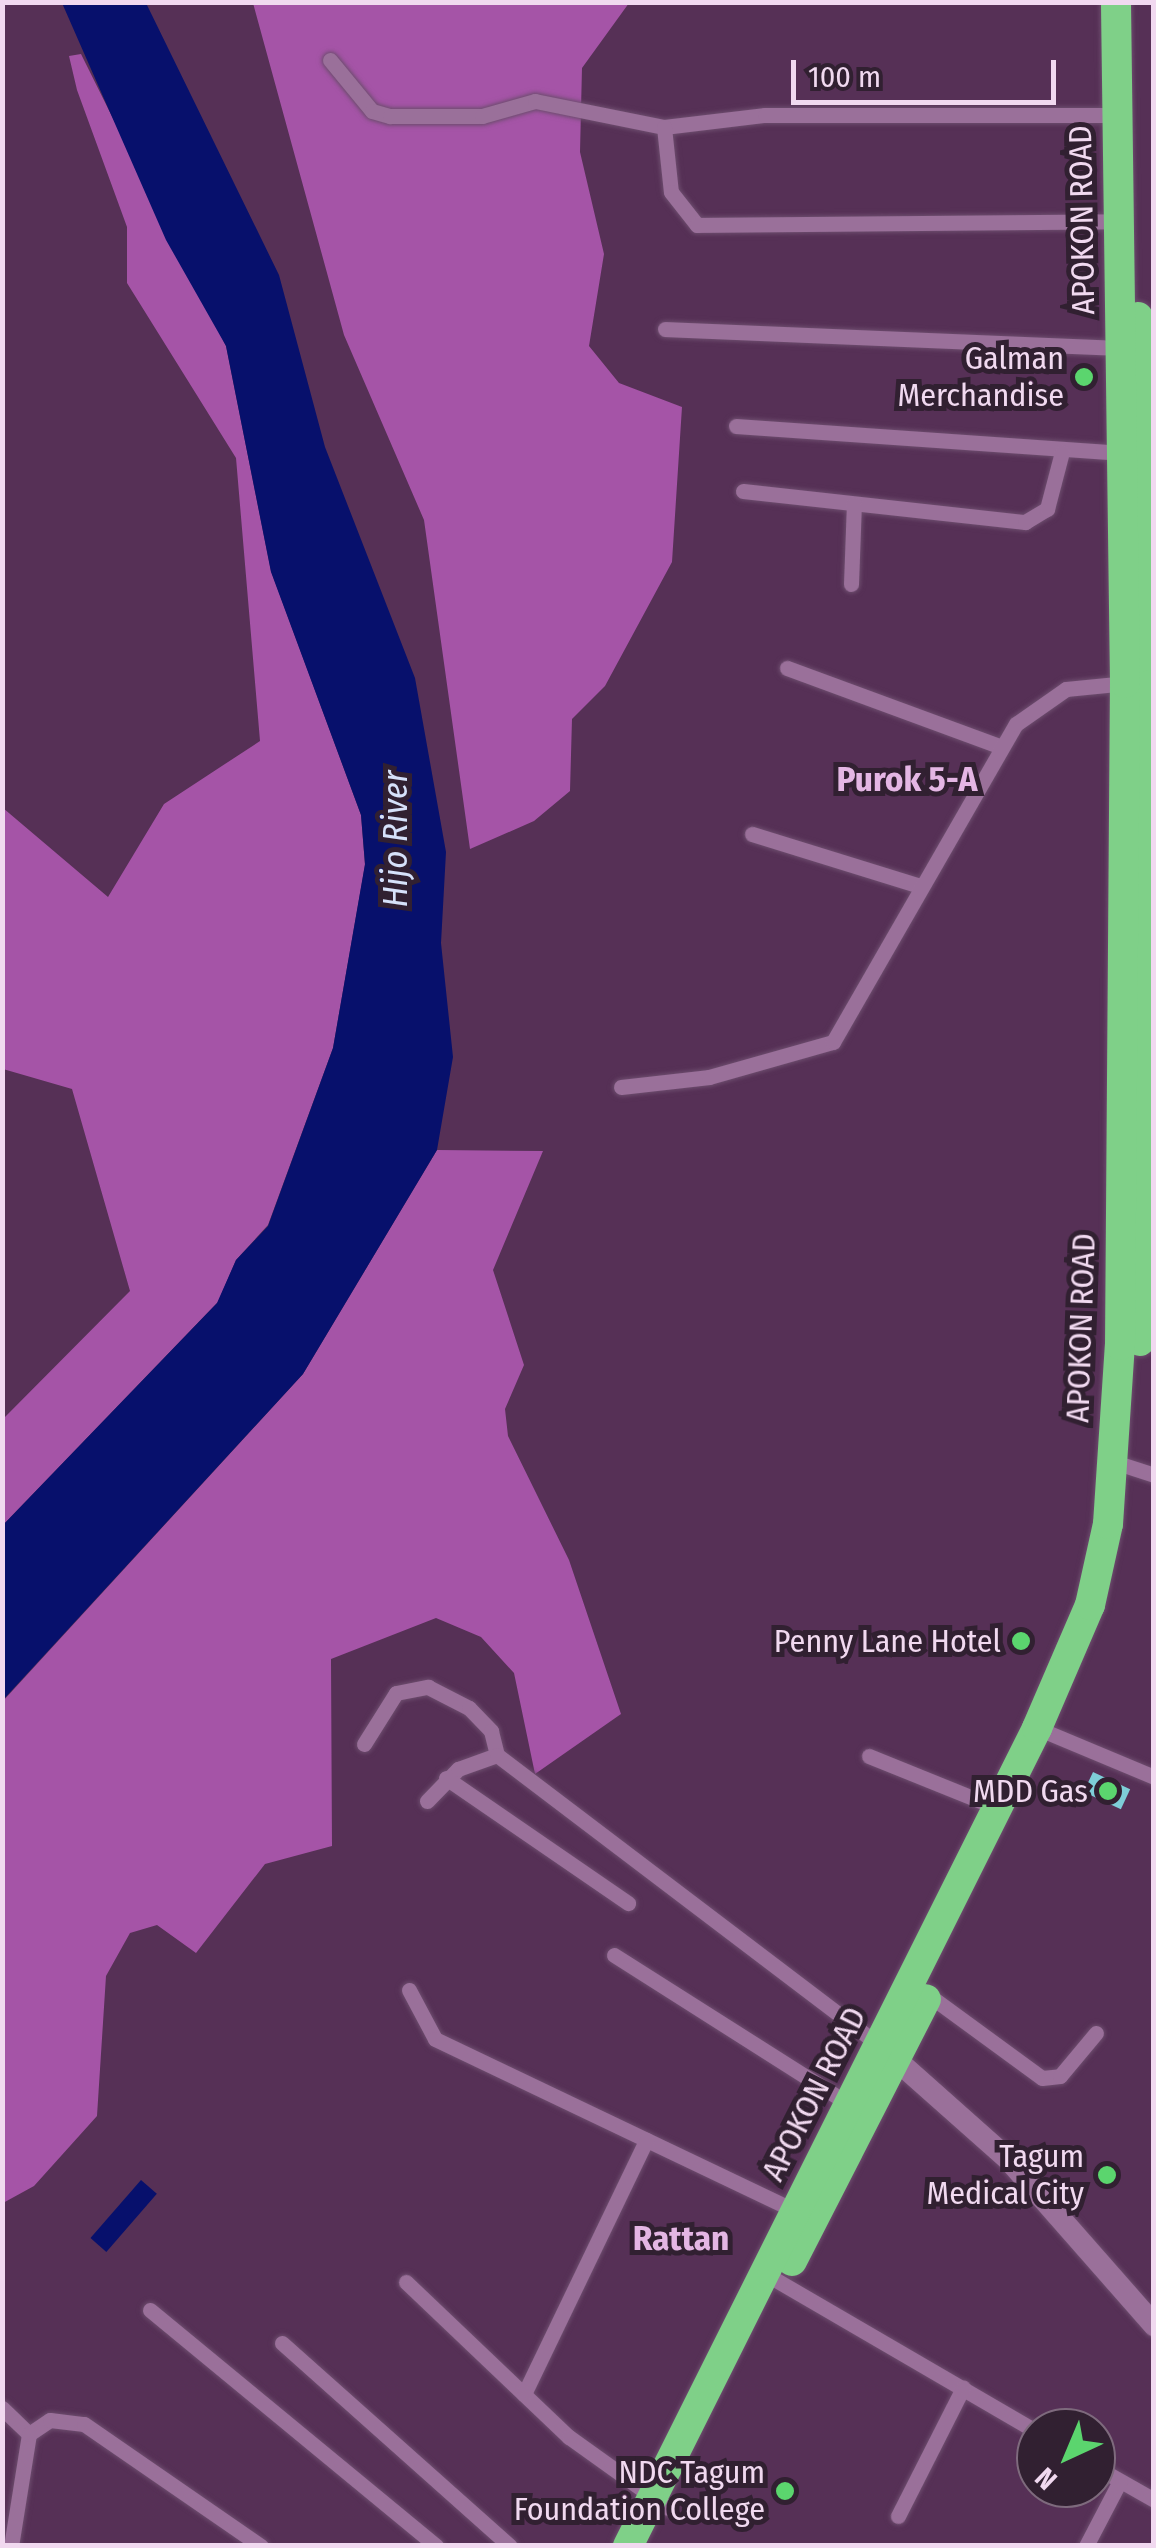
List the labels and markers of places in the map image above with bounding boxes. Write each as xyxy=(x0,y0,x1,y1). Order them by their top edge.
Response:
place label: Galman Merchandise xyxy=(897,340,1064,415)
marker: Galman Merchandise xyxy=(1073,366,1095,388)
place label: Penny Lane Hotel xyxy=(774,1622,1001,1660)
marker: Penny Lane Hotel xyxy=(1010,1630,1032,1652)
place label: MDD Gas xyxy=(973,1772,1088,1810)
marker: MDD Gas xyxy=(1097,1780,1119,1802)
place label: Tagum Medical City xyxy=(927,2138,1084,2213)
marker: Tagum Medical City xyxy=(1094,2162,1120,2188)
place label: NDC Tagum Foundation College xyxy=(514,2454,765,2529)
marker: NDC Tagum Foundation College xyxy=(774,2480,796,2502)

